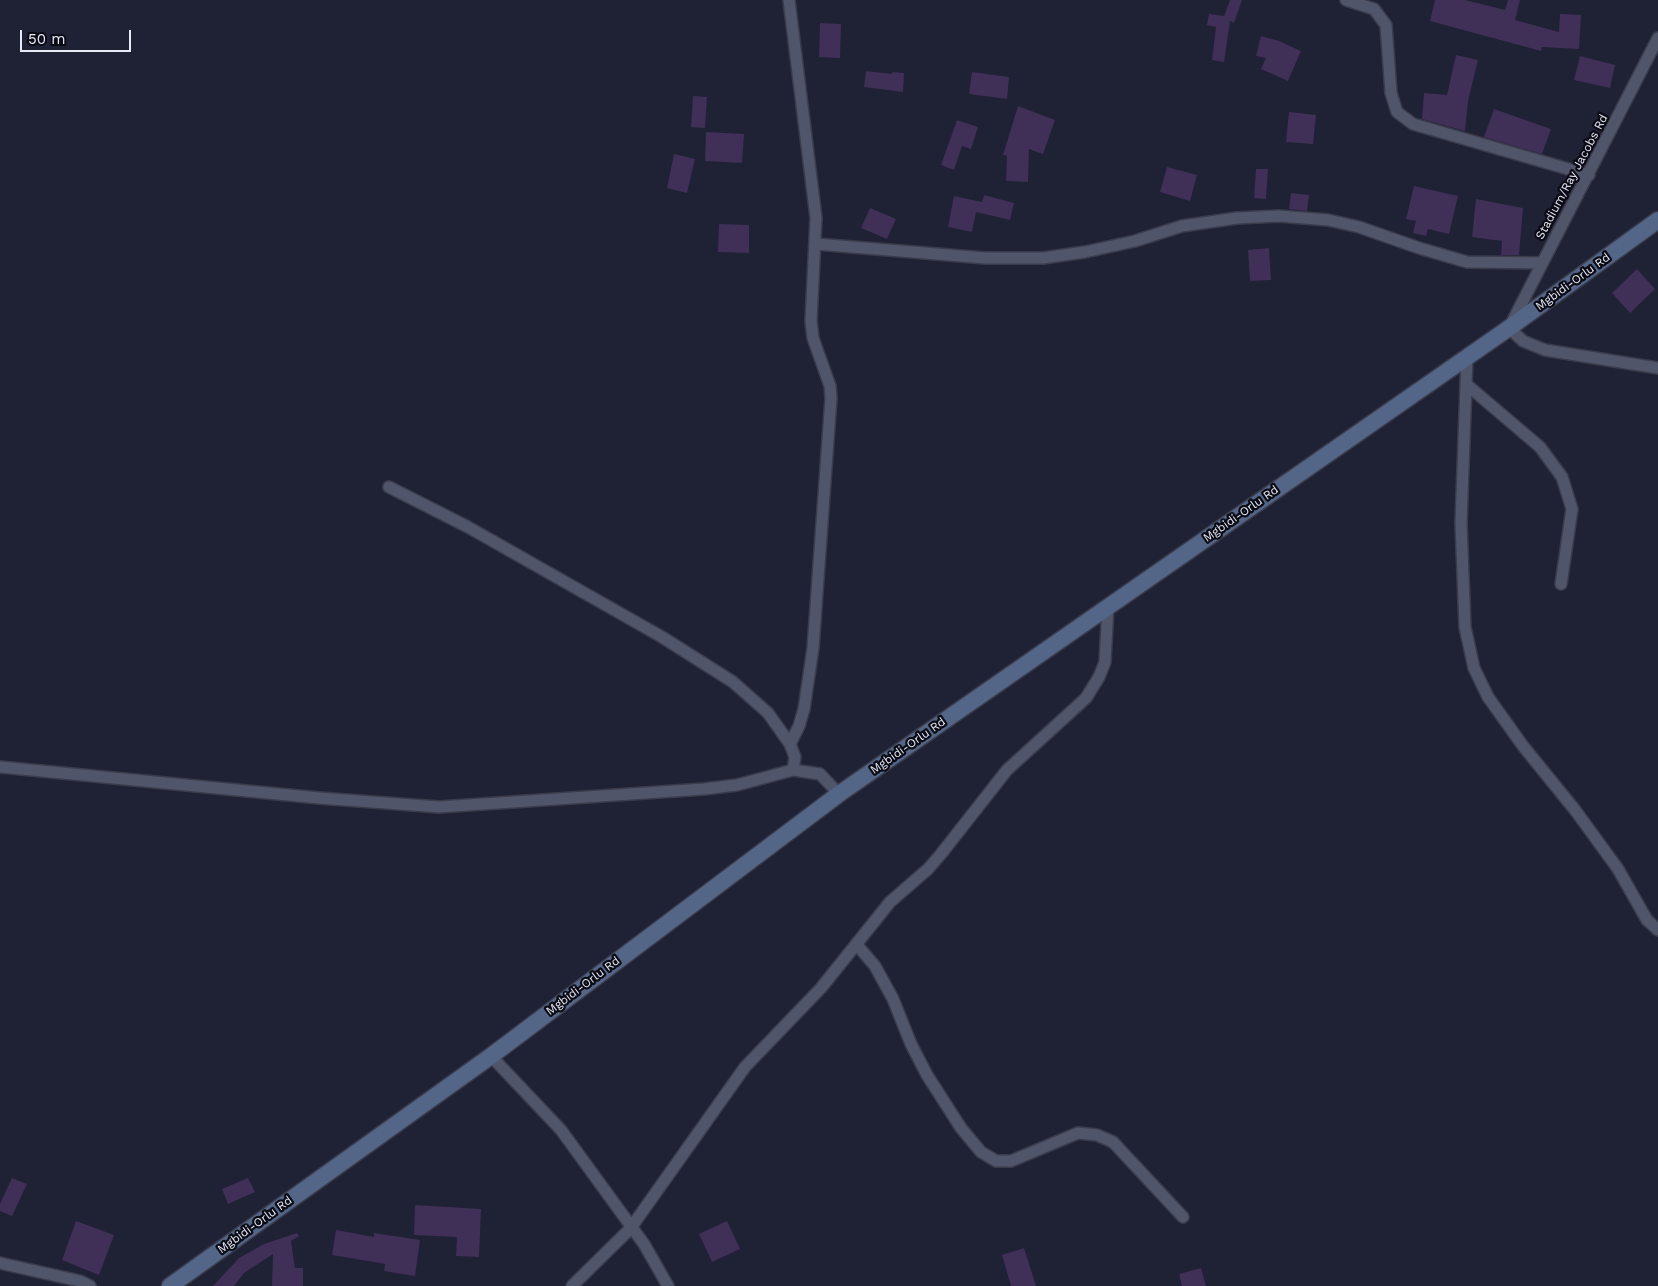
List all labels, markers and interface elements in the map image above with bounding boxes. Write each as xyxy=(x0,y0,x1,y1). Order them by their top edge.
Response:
scale bar xyxy=(22,20,134,52)
text: 50 m xyxy=(28,30,65,48)
street label: Stadium/Ray Jacobs Rd xyxy=(1533,112,1611,242)
street label: Mgbidi-Orlu Rd xyxy=(1533,250,1613,314)
street label: Mgbidi-Orlu Rd xyxy=(1201,483,1281,545)
street label: Mgbidi-Orlu Rd xyxy=(868,715,948,777)
street label: Mgbidi-Orlu Rd xyxy=(543,954,623,1018)
street label: Mgbidi-Orlu Rd xyxy=(215,1193,295,1257)

